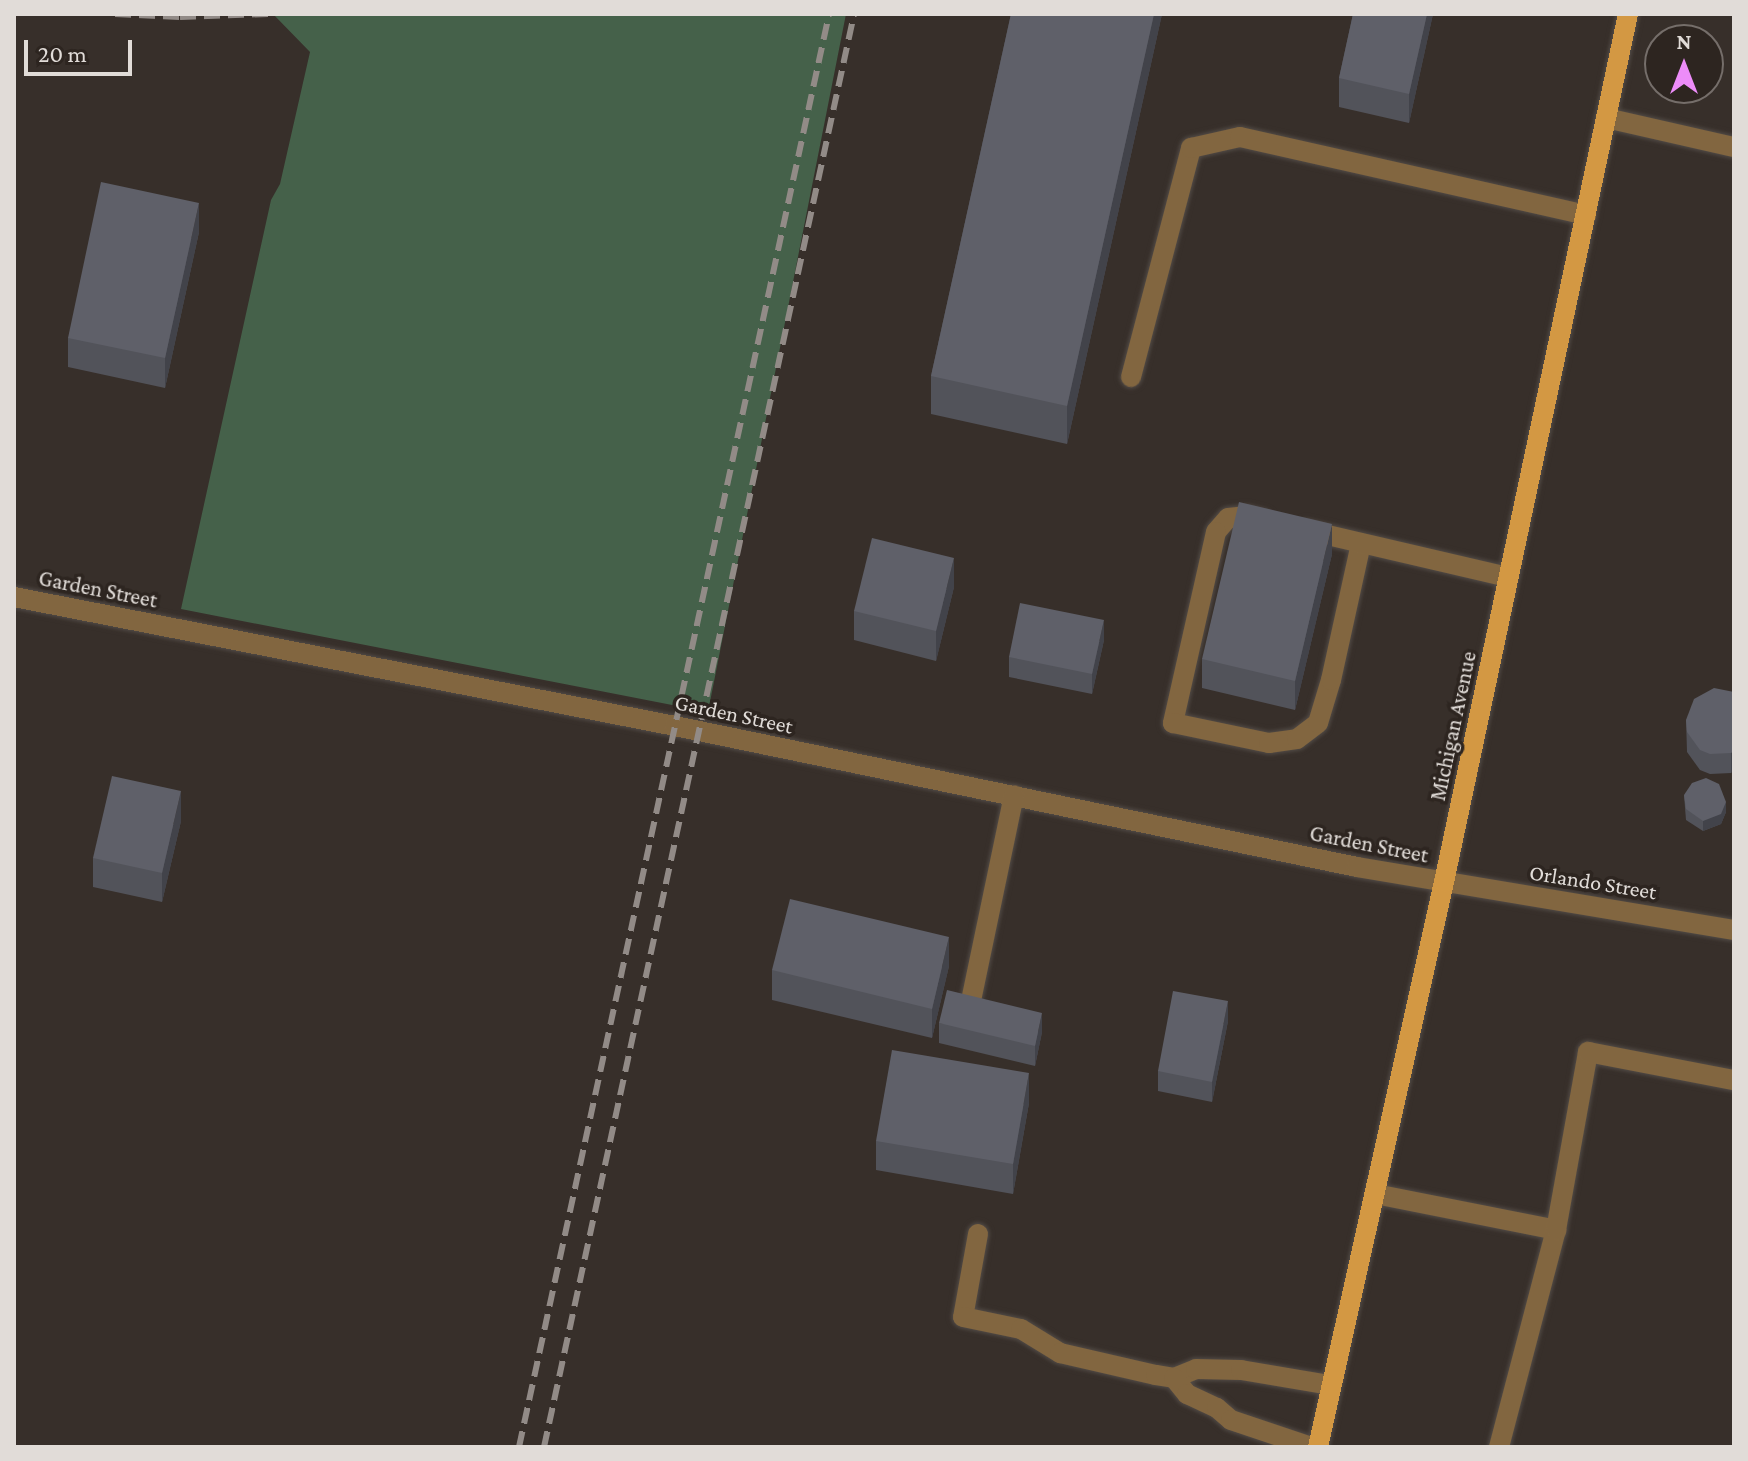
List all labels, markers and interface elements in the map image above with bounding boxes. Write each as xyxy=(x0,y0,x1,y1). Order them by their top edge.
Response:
scale bar xyxy=(28,24,136,74)
north arrow xyxy=(1644,24,1724,104)
text: N xyxy=(1677,29,1692,54)
text: 20 m xyxy=(38,40,87,67)
street label: Garden Street xyxy=(36,565,160,613)
street label: Michigan Avenue xyxy=(1424,649,1482,803)
street label: Garden Street xyxy=(672,689,796,739)
street label: Garden Street xyxy=(1307,820,1431,868)
street label: Orlando Street xyxy=(1528,859,1658,905)

